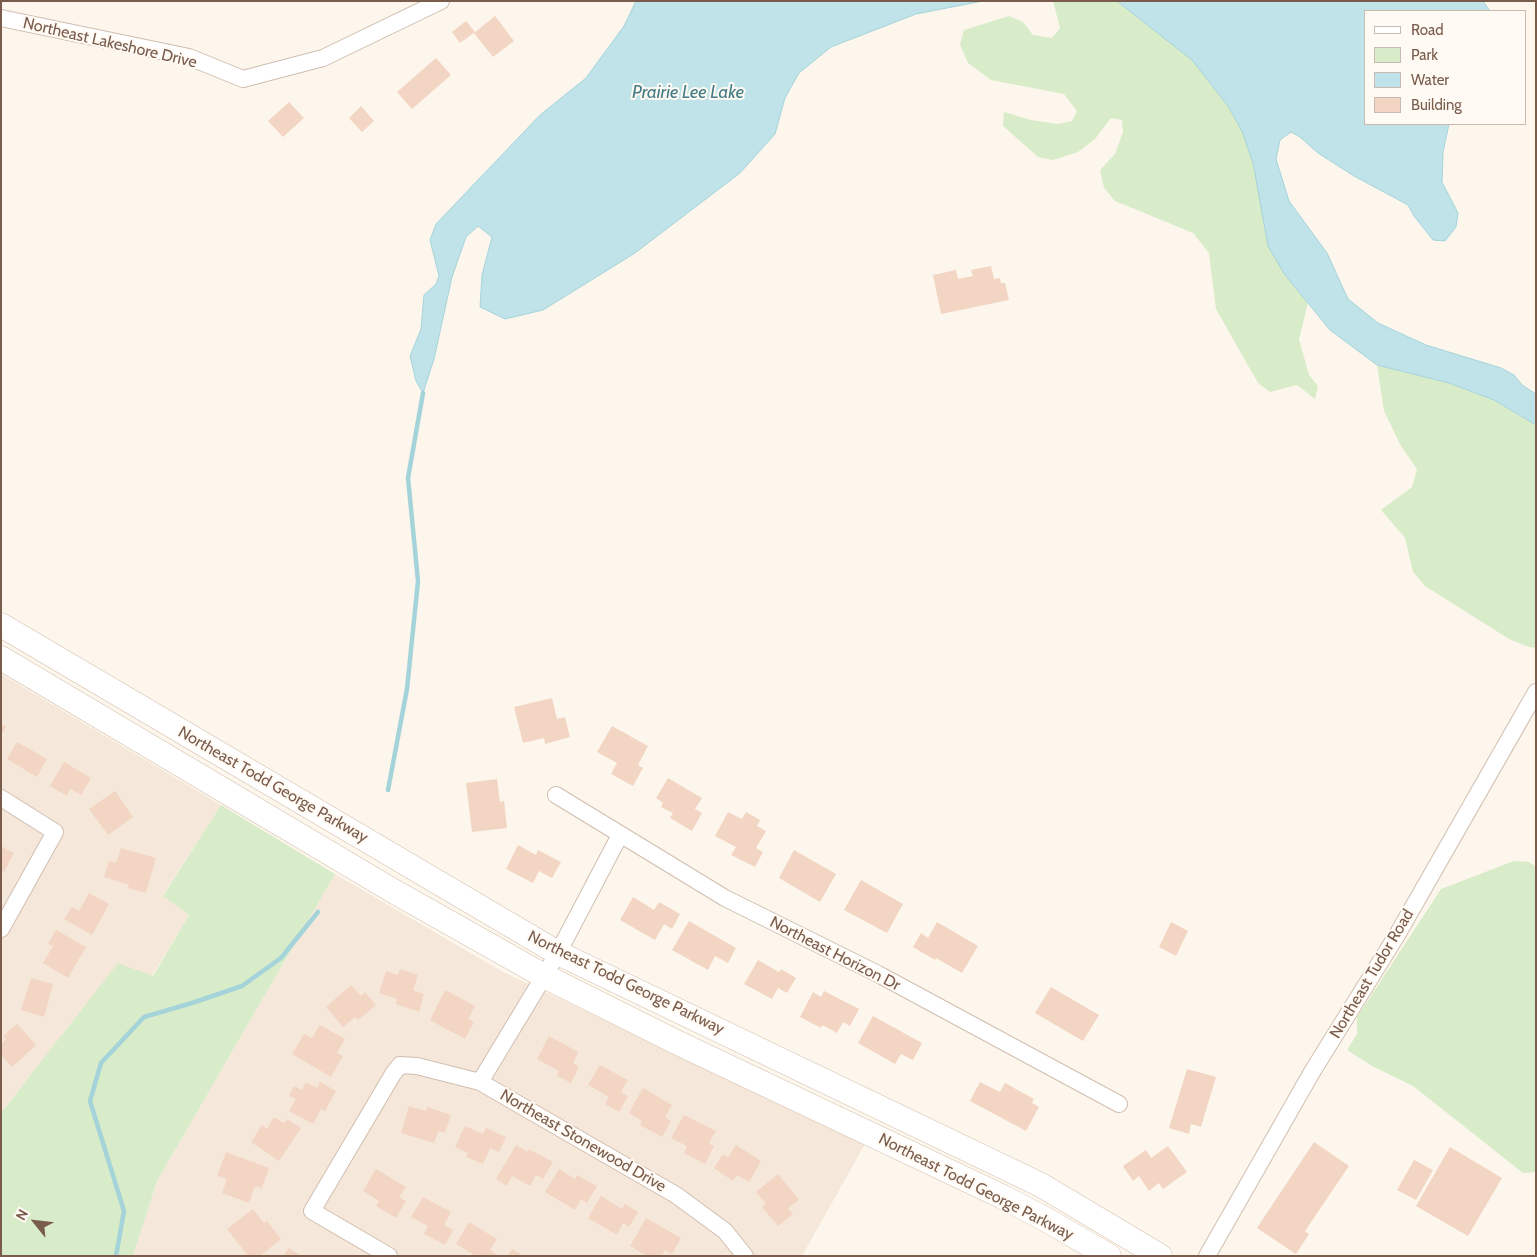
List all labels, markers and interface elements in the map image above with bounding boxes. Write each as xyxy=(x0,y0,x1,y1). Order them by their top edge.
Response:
legend xyxy=(1364,10,1527,125)
street label: Northeast Lakeshore Drive xyxy=(21,14,199,72)
text: Road xyxy=(1411,21,1444,39)
text: Park xyxy=(1411,46,1438,64)
text: Water xyxy=(1411,71,1449,89)
water label: Prairie Lee Lake xyxy=(632,82,744,104)
text: Building xyxy=(1411,96,1462,114)
street label: Northeast Todd George Parkway xyxy=(175,723,371,847)
street label: Northeast Tudor Road xyxy=(1326,906,1418,1042)
street label: Northeast Horizon Dr xyxy=(766,913,904,995)
street label: Northeast Todd George Parkway xyxy=(525,927,727,1039)
street label: Northeast Stonewood Drive xyxy=(497,1086,669,1196)
street label: Northeast Todd George Parkway xyxy=(875,1129,1077,1245)
north arrow xyxy=(10,1197,60,1247)
text: N xyxy=(12,1206,32,1223)

